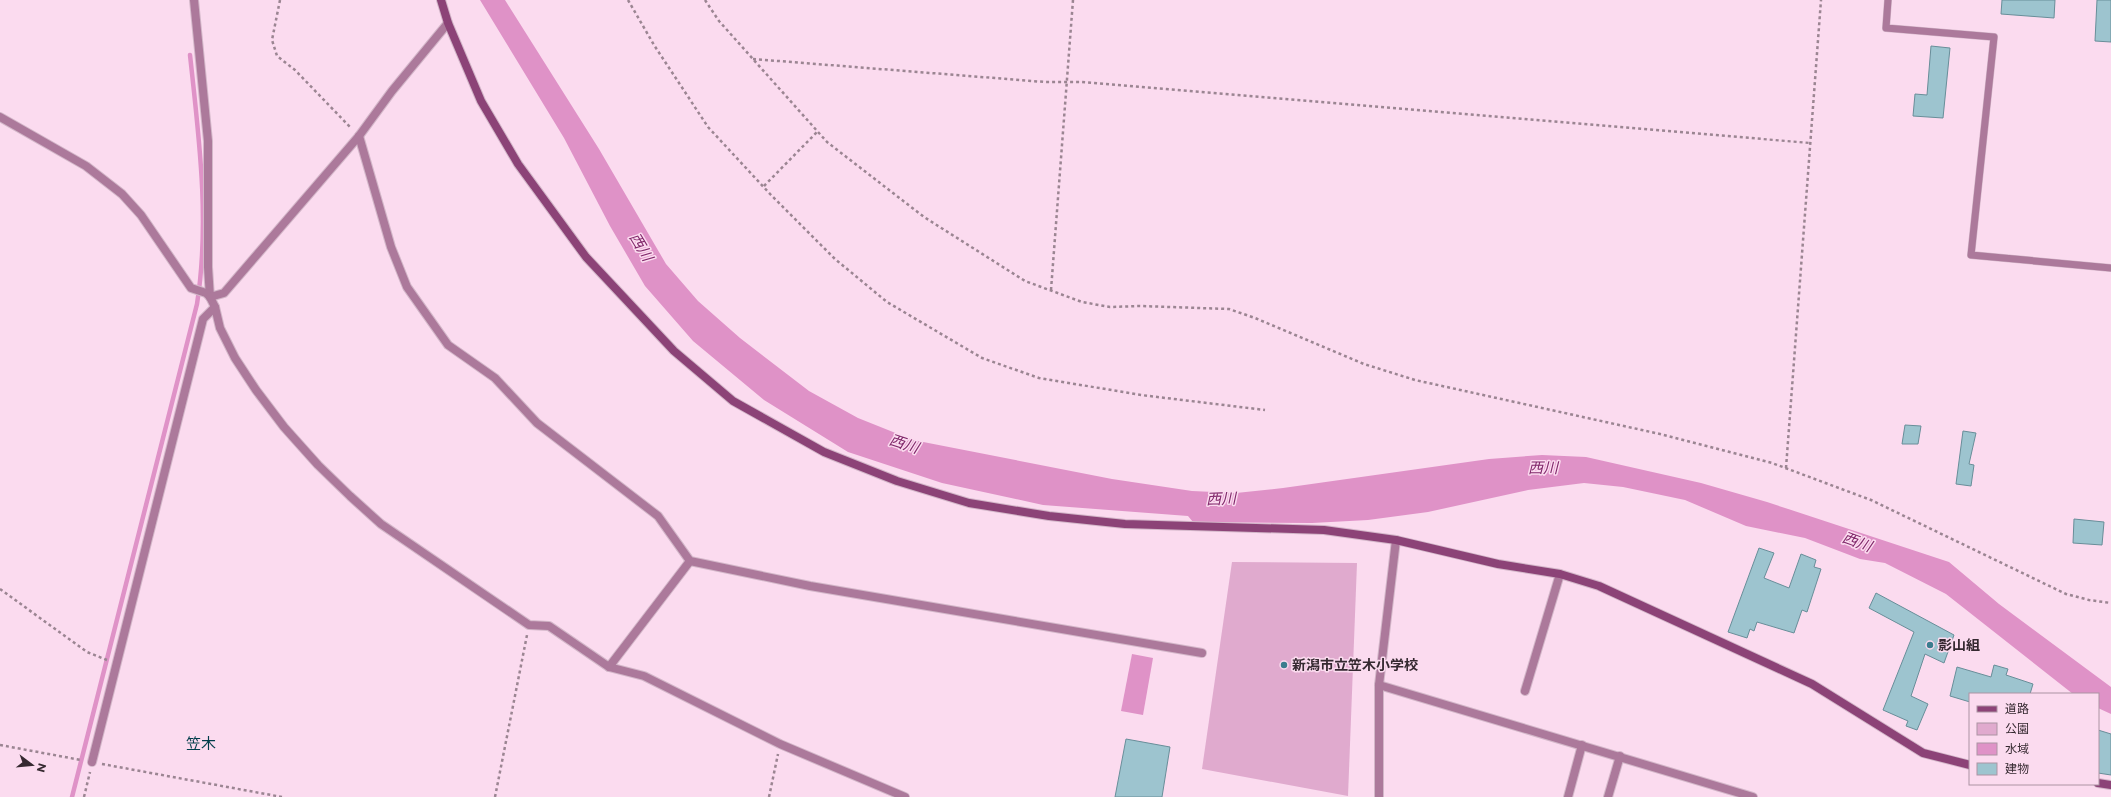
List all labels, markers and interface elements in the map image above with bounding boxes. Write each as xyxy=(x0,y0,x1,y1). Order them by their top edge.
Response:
water label: 西川 xyxy=(626,229,658,266)
water label: 西川 xyxy=(887,430,923,458)
water label: 西川 xyxy=(1528,458,1560,477)
water label: 西川 xyxy=(1206,488,1238,509)
water label: 西川 xyxy=(1840,527,1876,556)
place label: 影山組 xyxy=(1938,636,1980,654)
marker: 影山組 xyxy=(1925,640,1935,650)
place label: 新潟市立笠木小学校 xyxy=(1292,656,1418,674)
marker: 新潟市立笠木小学校 xyxy=(1279,660,1289,670)
legend xyxy=(1969,693,2099,785)
text: 道路 xyxy=(2005,701,2029,716)
text: 公園 xyxy=(2005,721,2029,736)
district label: 笠木 xyxy=(186,734,216,753)
text: 水域 xyxy=(2005,741,2029,756)
north arrow xyxy=(12,745,52,785)
text: 建物 xyxy=(2005,761,2029,776)
text: N xyxy=(34,762,50,774)

